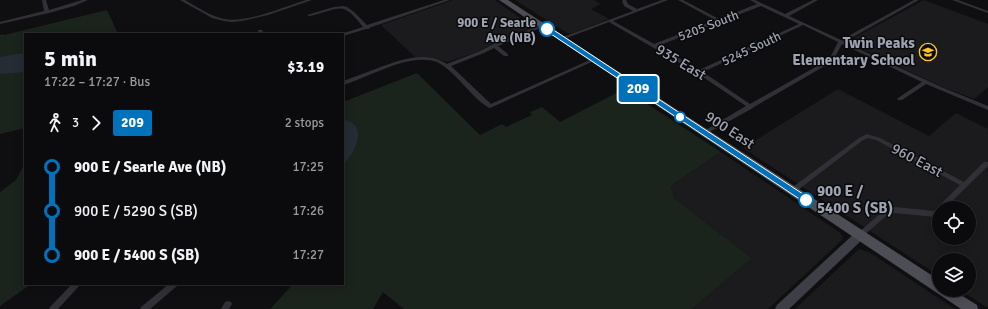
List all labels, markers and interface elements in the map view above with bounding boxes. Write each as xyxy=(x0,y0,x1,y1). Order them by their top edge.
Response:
street label: 5205 South xyxy=(676,7,741,45)
place label: 900 E / Searle Ave (NB) xyxy=(457,15,537,46)
marker: 900 E / Searle Ave (NB) xyxy=(539,21,555,37)
street label: 5245 South xyxy=(719,28,784,70)
place label: Twin Peaks Elementary School xyxy=(792,34,915,69)
street label: 935 East xyxy=(653,40,709,84)
school or university icon: Twin Peaks Elementary School xyxy=(918,42,938,62)
text: 5 min xyxy=(44,45,97,72)
text: $3.19 xyxy=(287,58,324,76)
text: 17:22 – 17:27 · Bus xyxy=(44,74,150,90)
line badge: 209 xyxy=(615,76,661,102)
text: 209 xyxy=(627,80,649,97)
street label: 900 East xyxy=(702,107,758,153)
unlabelled marker xyxy=(674,111,686,123)
icon: walk xyxy=(44,112,66,134)
icon: forward xyxy=(85,112,107,134)
text: 209 xyxy=(121,114,144,131)
text: 3 xyxy=(72,115,79,131)
text: 2 stops xyxy=(285,115,324,131)
street label: 960 East xyxy=(888,139,946,181)
text: 900 E / Searle Ave (NB) xyxy=(74,158,226,176)
text: 17:25 xyxy=(292,159,324,175)
place label: 900 E / 5400 S (SB) xyxy=(817,182,893,217)
marker: 900 E / 5400 S (SB) xyxy=(798,192,814,208)
map controls xyxy=(932,201,976,297)
button: locate xyxy=(932,201,976,245)
text: 900 E / 5290 S (SB) xyxy=(74,202,198,220)
text: 17:26 xyxy=(292,203,324,219)
text: 900 E / 5400 S (SB) xyxy=(74,246,200,264)
text: 17:27 xyxy=(292,247,324,263)
button: layers xyxy=(932,253,976,297)

